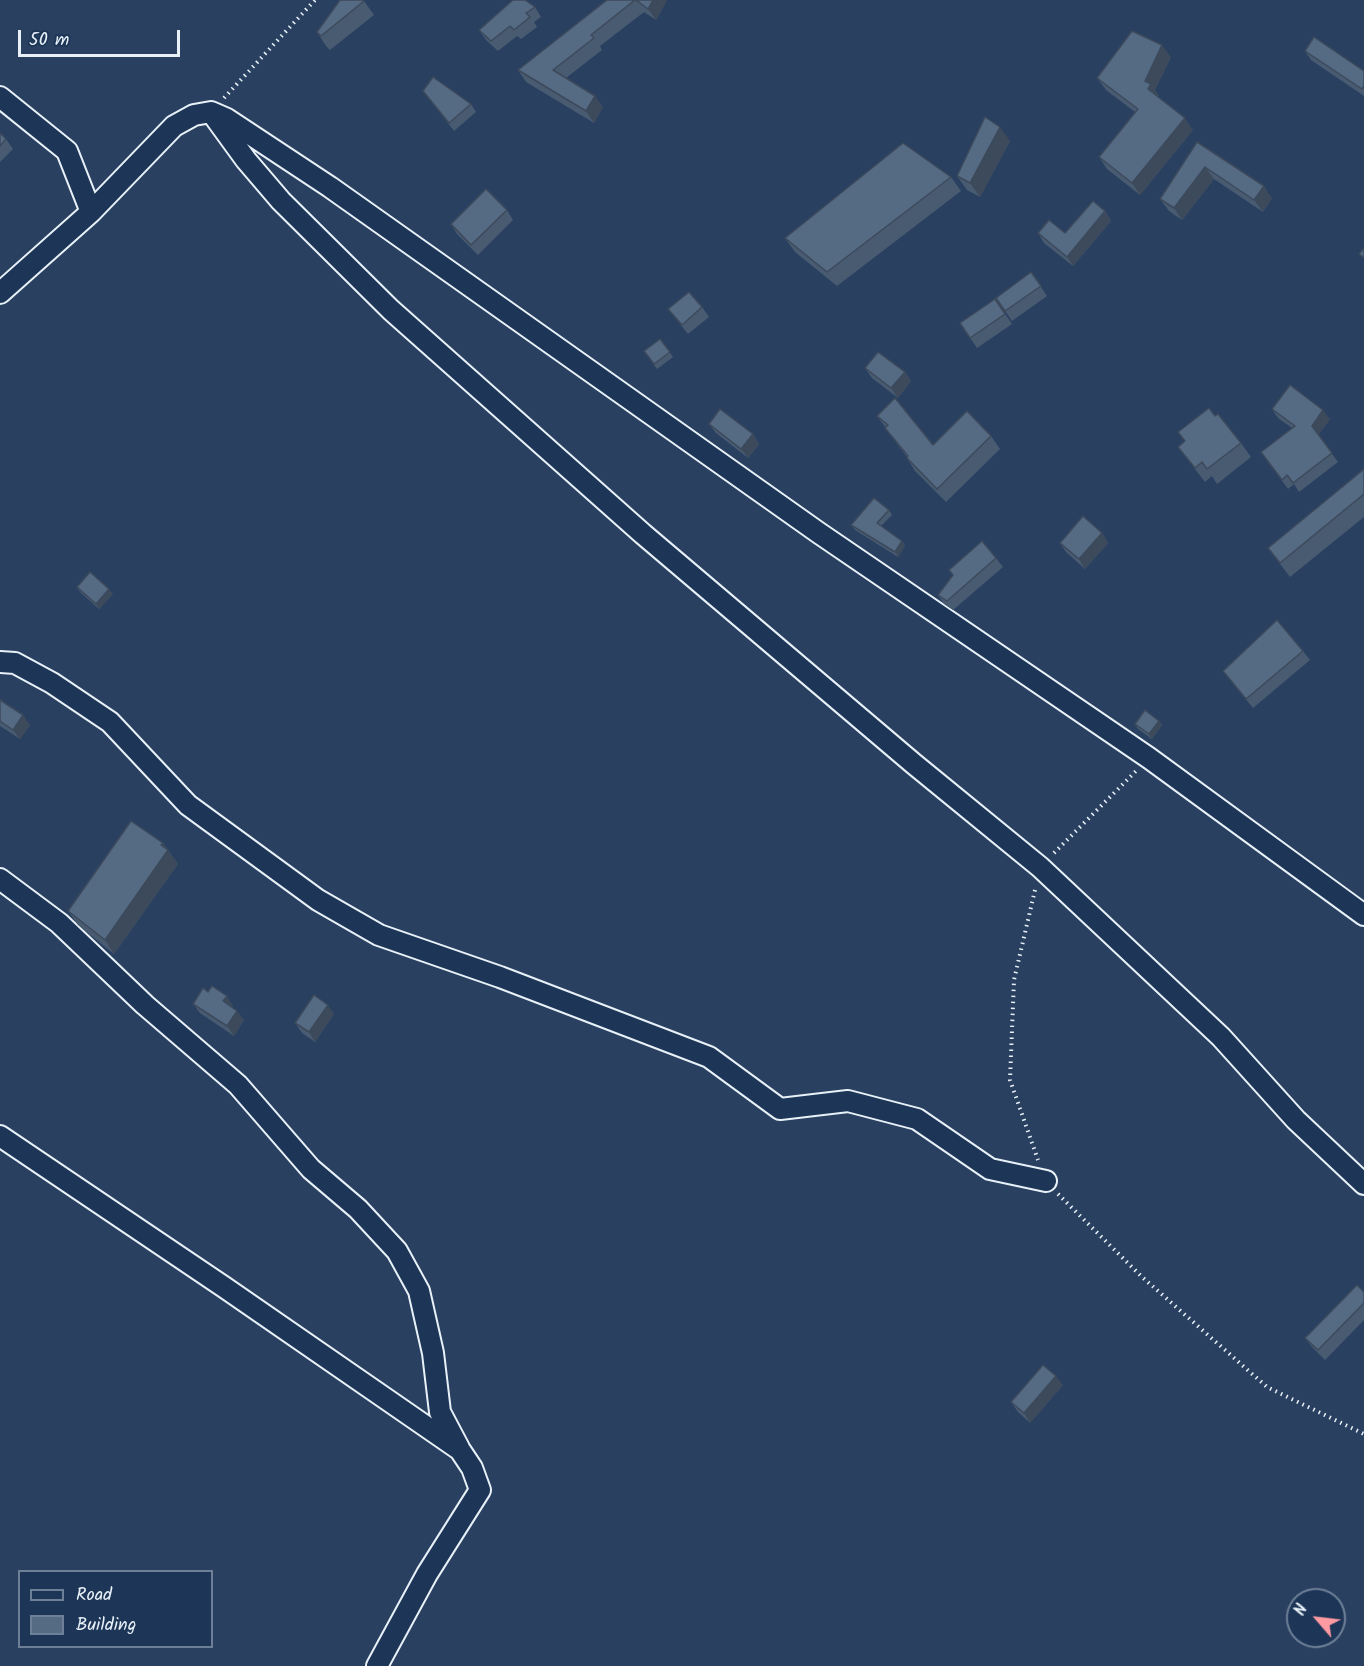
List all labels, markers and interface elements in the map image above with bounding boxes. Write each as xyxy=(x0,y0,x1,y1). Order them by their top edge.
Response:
scale bar xyxy=(21,18,183,56)
text: 50 m xyxy=(29,26,69,55)
legend xyxy=(18,1570,213,1648)
text: Road xyxy=(76,1581,112,1610)
north arrow xyxy=(1286,1588,1346,1648)
text: N xyxy=(1288,1600,1315,1621)
text: Building xyxy=(76,1611,136,1640)

